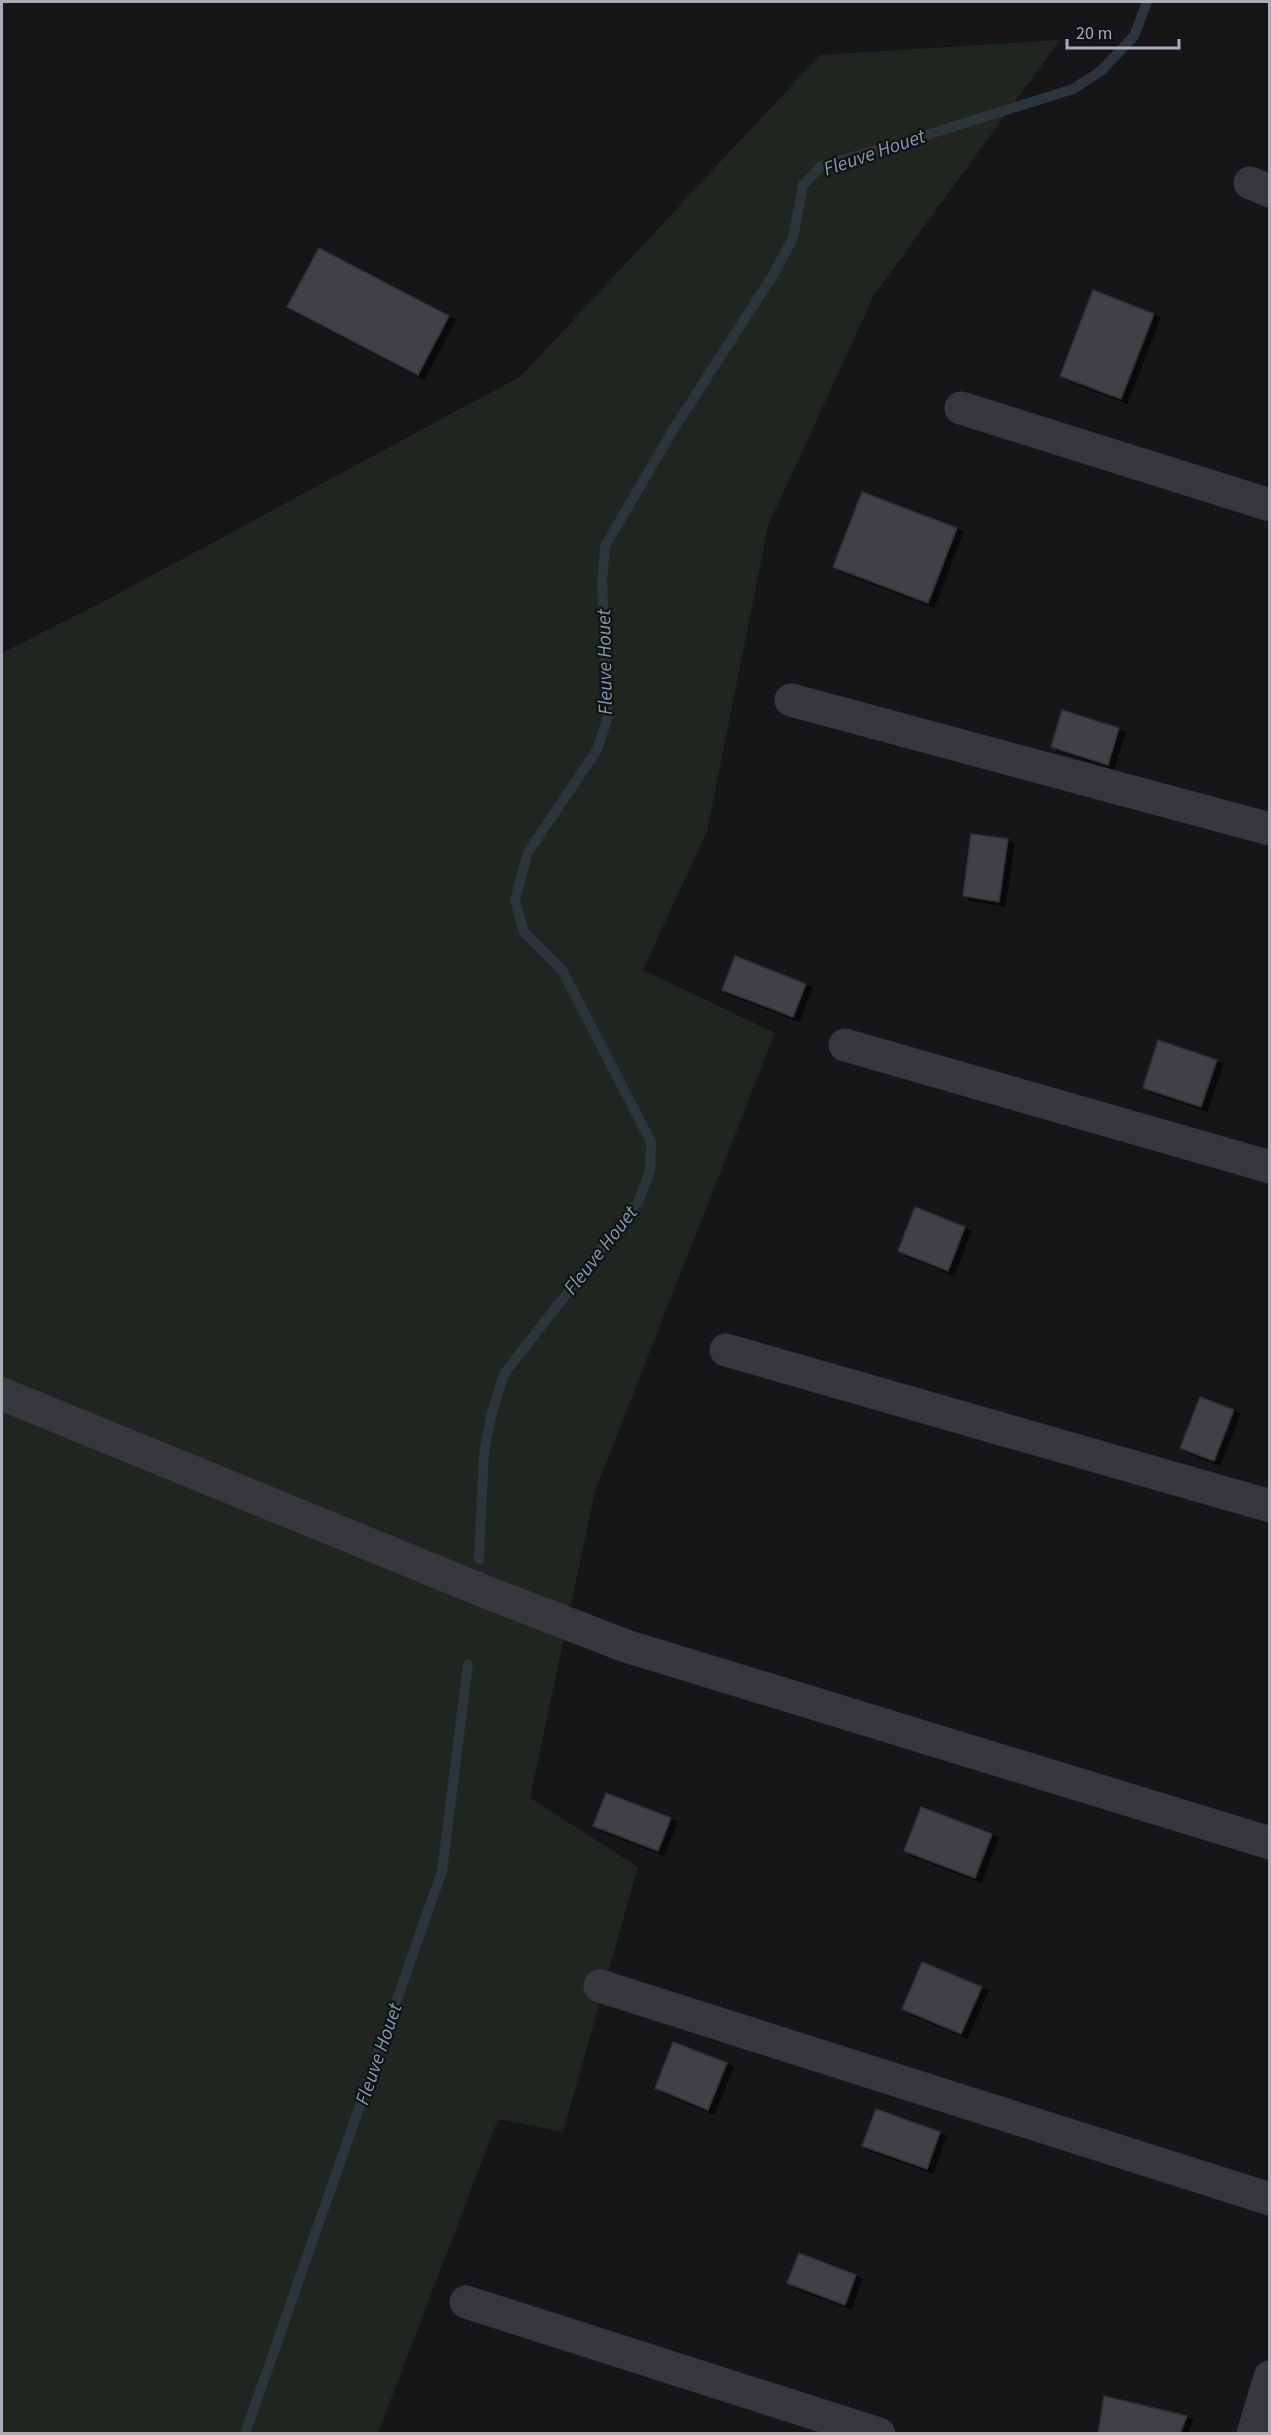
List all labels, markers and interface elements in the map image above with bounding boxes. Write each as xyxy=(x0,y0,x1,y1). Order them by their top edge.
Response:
scale bar xyxy=(1067,12,1180,50)
text: 20 m xyxy=(1076,21,1112,46)
water label: Fleuve Houet xyxy=(820,122,929,183)
water label: Fleuve Houet xyxy=(590,608,620,715)
water label: Fleuve Houet xyxy=(557,1200,645,1301)
water label: Fleuve Houet xyxy=(348,1999,410,2109)

